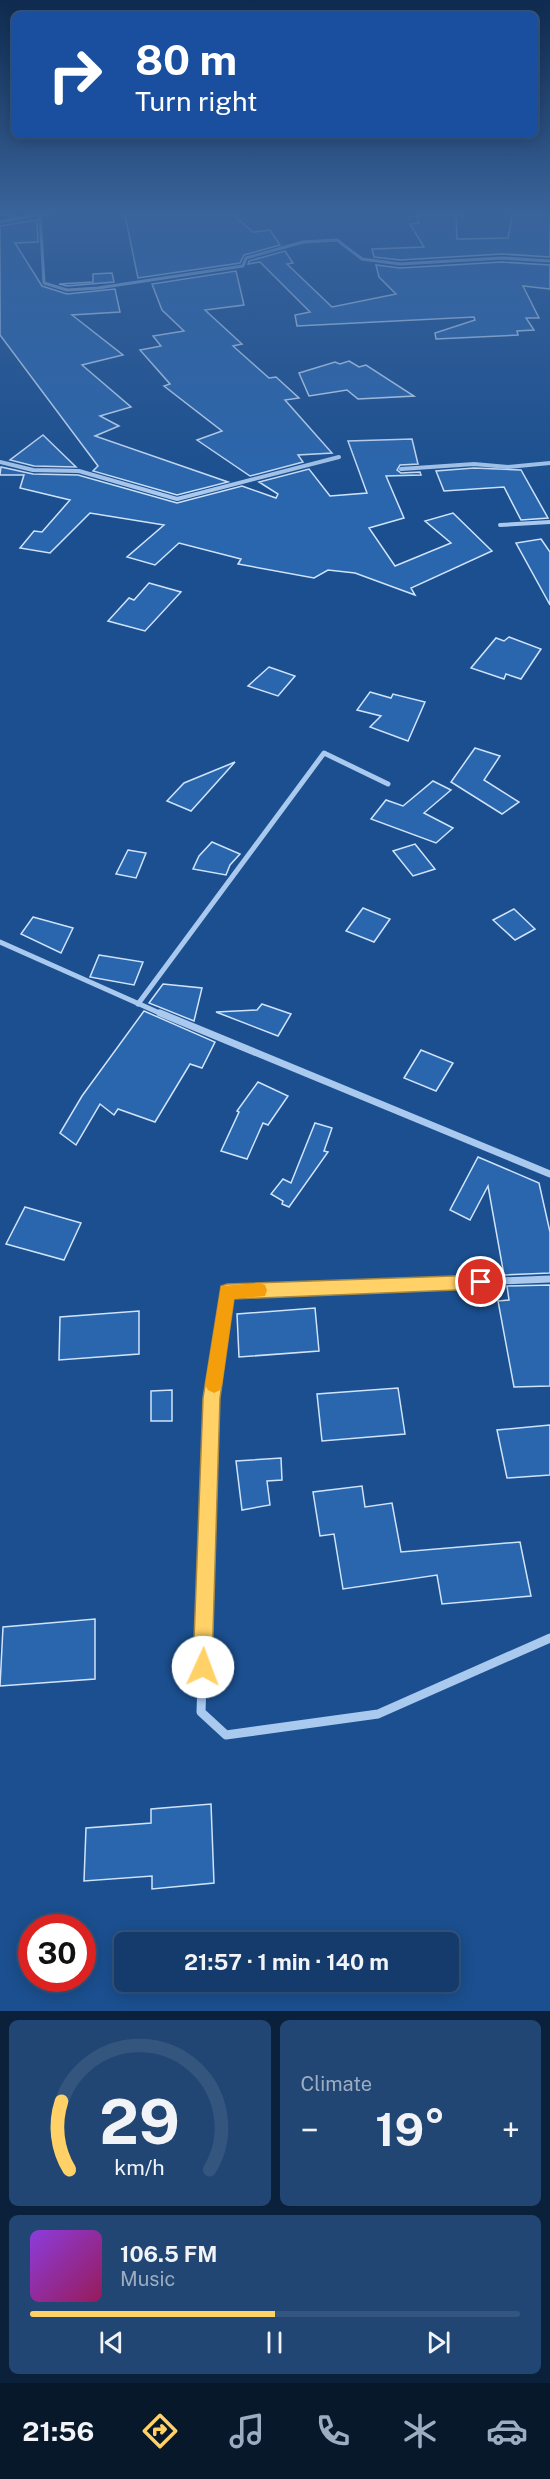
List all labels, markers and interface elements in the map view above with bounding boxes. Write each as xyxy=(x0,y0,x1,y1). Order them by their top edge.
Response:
text: 80 m xyxy=(135,35,237,84)
icon: right xyxy=(36,36,114,114)
text: Turn right xyxy=(135,85,258,117)
pin xyxy=(455,1256,506,1307)
icon: arrive xyxy=(464,1265,497,1298)
position arrow xyxy=(171,1635,235,1699)
speed limit sign: 30 xyxy=(18,1914,96,1992)
text: 21:57 · 1 min · 140 m xyxy=(184,1949,389,1975)
text: Climate xyxy=(301,2072,372,2096)
text: 29 xyxy=(99,2085,180,2158)
text: 19° xyxy=(375,2103,445,2156)
text: − xyxy=(301,2111,319,2149)
text: + xyxy=(502,2111,520,2149)
text: km/h xyxy=(115,2155,165,2180)
text: 106.5 FM xyxy=(120,2241,217,2267)
text: Music xyxy=(120,2267,175,2291)
icon: previous xyxy=(95,2326,128,2359)
icon: pause xyxy=(258,2326,291,2359)
icon: next xyxy=(422,2326,455,2359)
icon: directions xyxy=(139,2410,181,2452)
icon: music xyxy=(226,2410,268,2452)
icon: phone xyxy=(312,2410,354,2452)
icon: climate xyxy=(399,2410,441,2452)
icon: car xyxy=(486,2410,528,2452)
text: 21:56 xyxy=(22,2415,94,2447)

